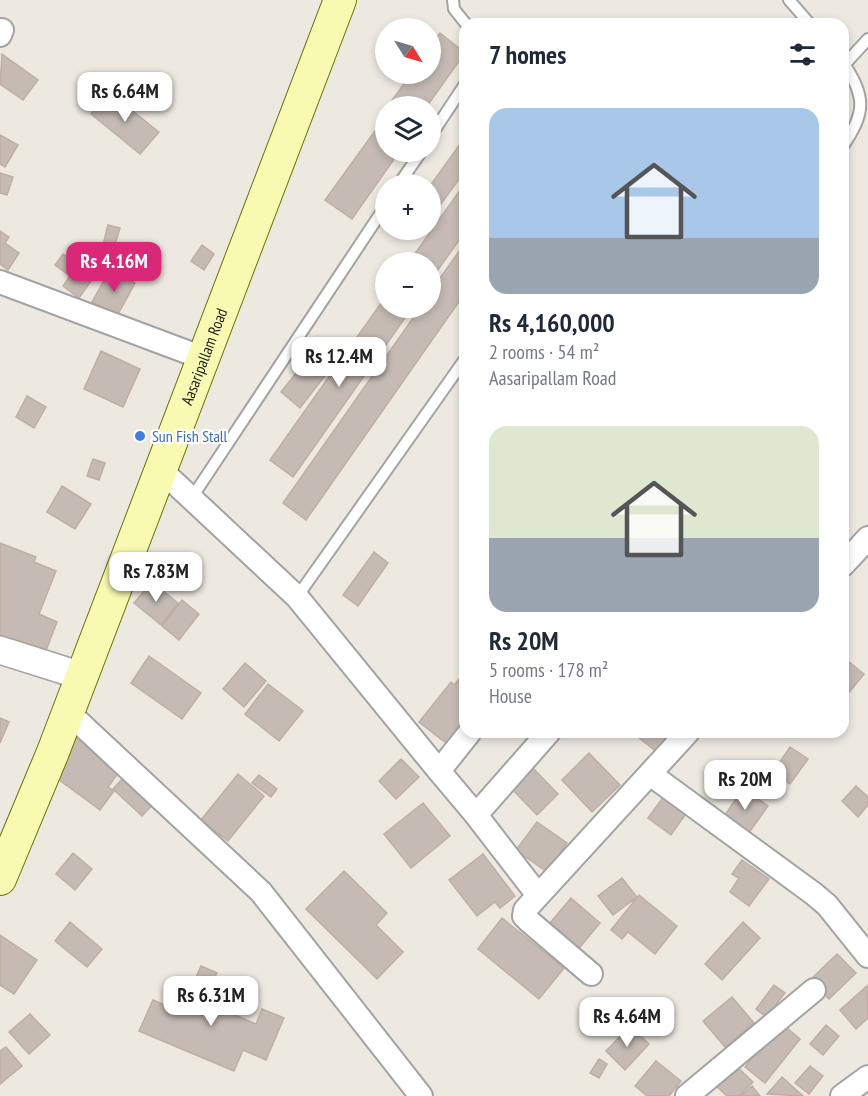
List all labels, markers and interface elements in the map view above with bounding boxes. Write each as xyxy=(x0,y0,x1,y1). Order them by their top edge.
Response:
north arrow xyxy=(375,18,441,84)
map controls xyxy=(375,18,441,318)
text: 7 homes xyxy=(489,38,566,71)
icon: filters xyxy=(786,38,819,71)
pin: Rs 6.64M xyxy=(63,72,187,123)
text: Rs 6.64M xyxy=(91,78,159,104)
button: layers xyxy=(375,96,441,162)
icon: home xyxy=(600,147,708,255)
button: + xyxy=(375,174,441,240)
pin: Rs 4.16M xyxy=(52,242,176,293)
text: Rs 4.16M xyxy=(80,248,148,274)
button: − xyxy=(375,252,441,318)
street label: Aasaripallam Road xyxy=(176,305,232,408)
text: Rs 4,160,000 xyxy=(489,306,615,339)
pin: Rs 12.4M xyxy=(277,337,401,388)
text: 2 rooms · 54 m² xyxy=(489,339,599,365)
text: Rs 12.4M xyxy=(305,343,373,369)
text: Aasaripallam Road xyxy=(489,365,616,391)
place label: Sun Fish Stall xyxy=(152,426,228,446)
marker: Sun Fish Stall xyxy=(133,429,147,443)
icon: home xyxy=(600,465,708,573)
pin: Rs 7.83M xyxy=(94,552,218,603)
text: Rs 7.83M xyxy=(123,558,189,584)
text: Rs 20M xyxy=(489,624,559,657)
text: 5 rooms · 178 m² xyxy=(489,657,608,683)
text: House xyxy=(489,683,532,709)
pin: Rs 20M xyxy=(696,760,794,811)
text: Rs 20M xyxy=(718,766,772,792)
pin: Rs 6.31M xyxy=(149,976,273,1027)
text: Rs 6.31M xyxy=(177,982,245,1008)
pin: Rs 4.64M xyxy=(565,997,689,1048)
text: Rs 4.64M xyxy=(593,1003,661,1029)

